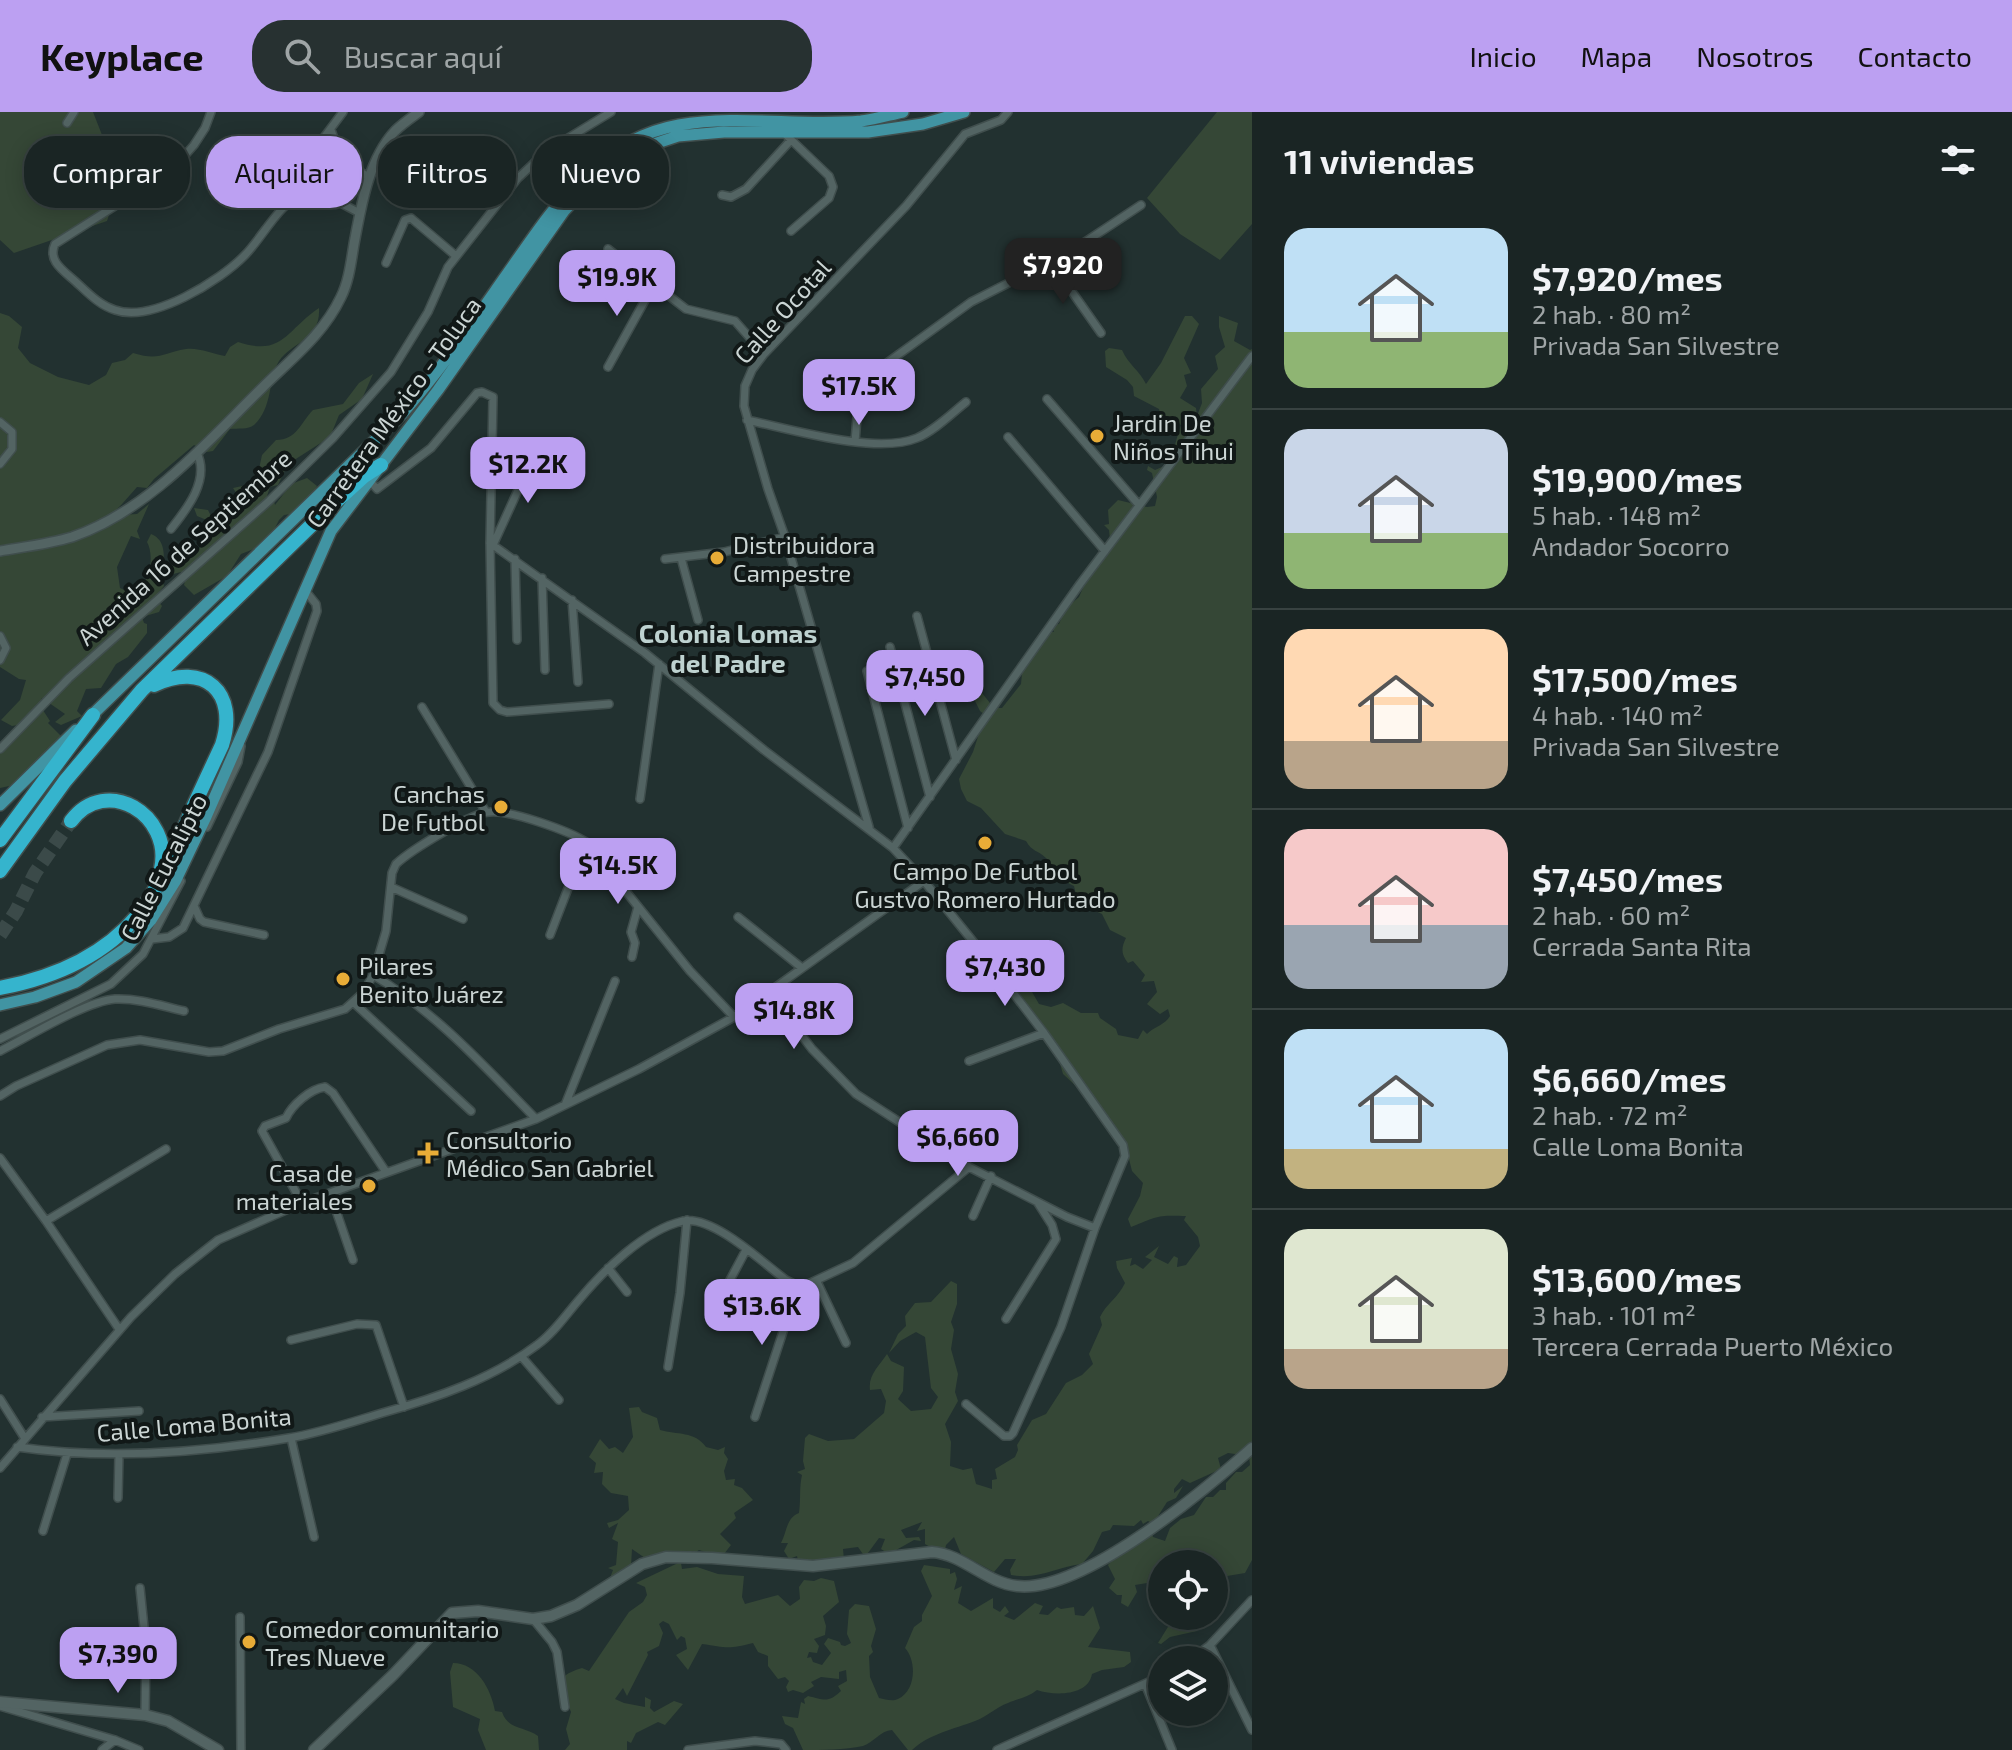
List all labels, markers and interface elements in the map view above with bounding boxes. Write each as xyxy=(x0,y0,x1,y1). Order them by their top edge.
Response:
search box xyxy=(252,20,812,92)
text: Keyplace xyxy=(40,33,204,79)
icon: search xyxy=(280,34,324,78)
text: Buscar aquí xyxy=(344,38,502,74)
text: Inicio xyxy=(1470,39,1537,73)
text: Mapa xyxy=(1581,39,1652,73)
text: Nosotros xyxy=(1696,39,1814,73)
text: Contacto xyxy=(1858,39,1972,73)
chip: Comprar xyxy=(24,136,190,208)
chip: Alquilar xyxy=(206,136,362,208)
chip: Filtros xyxy=(378,136,516,208)
chip: Nuevo xyxy=(532,136,669,208)
icon: filters xyxy=(1936,138,1980,182)
text: 11 viviendas xyxy=(1284,140,1475,181)
pin: $7,920 xyxy=(998,238,1128,306)
text: $7,920 xyxy=(1023,248,1103,279)
pin: $19.9K xyxy=(552,250,682,318)
street label: Calle Ocotal xyxy=(728,253,836,369)
text: $7,920/mes xyxy=(1532,257,1723,298)
text: $19.9K xyxy=(577,260,657,291)
icon: home xyxy=(1348,260,1444,356)
street label: Carretera México - Toluca xyxy=(300,291,486,533)
text: 2 hab. · 80 m² xyxy=(1532,298,1691,329)
text: Privada San Silvestre xyxy=(1532,329,1780,360)
pin: $17.5K xyxy=(794,359,924,427)
text: $17.5K xyxy=(821,369,897,400)
place label: Jardin De Niños Tihui xyxy=(1113,408,1234,465)
marker: Jardin De Niños Tihui xyxy=(1088,427,1106,445)
pin: $12.2K xyxy=(463,437,593,505)
street label: Avenida 16 de Septiembre xyxy=(71,443,297,651)
text: $12.2K xyxy=(488,447,568,478)
text: $19,900/mes xyxy=(1532,458,1743,499)
icon: home xyxy=(1348,461,1444,557)
text: 5 hab. · 148 m² xyxy=(1532,499,1701,530)
place label: Distribuidora Campestre xyxy=(733,530,875,587)
text: Andador Socorro xyxy=(1532,530,1730,561)
marker: Distribuidora Campestre xyxy=(708,549,726,567)
district label: Colonia Lomas del Padre xyxy=(639,617,817,678)
pin: $7,450 xyxy=(860,650,990,718)
text: $17,500/mes xyxy=(1532,658,1738,699)
text: $7,450 xyxy=(884,660,966,691)
icon: home xyxy=(1348,661,1444,757)
text: 4 hab. · 140 m² xyxy=(1532,699,1703,730)
text: Privada San Silvestre xyxy=(1532,730,1780,761)
place label: Canchas De Futbol xyxy=(381,779,485,836)
street label: Calle Eucalipto xyxy=(114,789,212,945)
marker: Canchas De Futbol xyxy=(492,798,510,816)
marker: Campo De Futbol Gustvo Romero Hurtado xyxy=(976,834,994,852)
pin: $14.5K xyxy=(553,838,683,906)
text: $14.5K xyxy=(578,848,658,879)
place label: Campo De Futbol Gustvo Romero Hurtado xyxy=(854,856,1116,913)
text: $7,450/mes xyxy=(1532,858,1723,899)
icon: home xyxy=(1348,861,1444,957)
text: 2 hab. · 60 m² xyxy=(1532,899,1690,930)
text: Cerrada Santa Rita xyxy=(1532,930,1752,961)
pin: $7,430 xyxy=(940,940,1070,1008)
text: $7,430 xyxy=(964,950,1046,981)
place label: Pilares Benito Juárez xyxy=(359,951,504,1008)
marker: Pilares Benito Juárez xyxy=(334,970,352,988)
pin: $14.8K xyxy=(729,983,859,1051)
text: $14.8K xyxy=(753,993,835,1024)
text: $6,660/mes xyxy=(1532,1058,1726,1099)
icon: home xyxy=(1348,1061,1444,1157)
text: 2 hab. · 72 m² xyxy=(1532,1099,1688,1130)
pin: $6,660 xyxy=(893,1110,1023,1178)
text: $6,660 xyxy=(916,1120,1000,1151)
place label: Consultorio Médico San Gabriel xyxy=(446,1125,654,1182)
text: Calle Loma Bonita xyxy=(1532,1130,1744,1161)
marker: Consultorio Médico San Gabriel xyxy=(417,1142,439,1164)
place label: Casa de materiales xyxy=(236,1158,353,1215)
marker: Casa de materiales xyxy=(360,1177,378,1195)
text: $13,600/mes xyxy=(1532,1258,1742,1299)
icon: home xyxy=(1348,1261,1444,1357)
pin: $13.6K xyxy=(697,1279,827,1347)
text: $13.6K xyxy=(722,1289,802,1320)
text: 3 hab. · 101 m² xyxy=(1532,1299,1696,1330)
text: Tercera Cerrada Puerto México xyxy=(1532,1330,1893,1361)
street label: Calle Loma Bonita xyxy=(95,1401,293,1447)
map controls xyxy=(1148,1550,1228,1726)
button: locate xyxy=(1148,1550,1228,1630)
place label: Comedor comunitario Tres Nueve xyxy=(265,1614,499,1671)
pin: $7,390 xyxy=(53,1627,183,1695)
marker: Comedor comunitario Tres Nueve xyxy=(240,1633,258,1651)
text: $7,390 xyxy=(78,1637,158,1668)
button: layers xyxy=(1148,1646,1228,1726)

